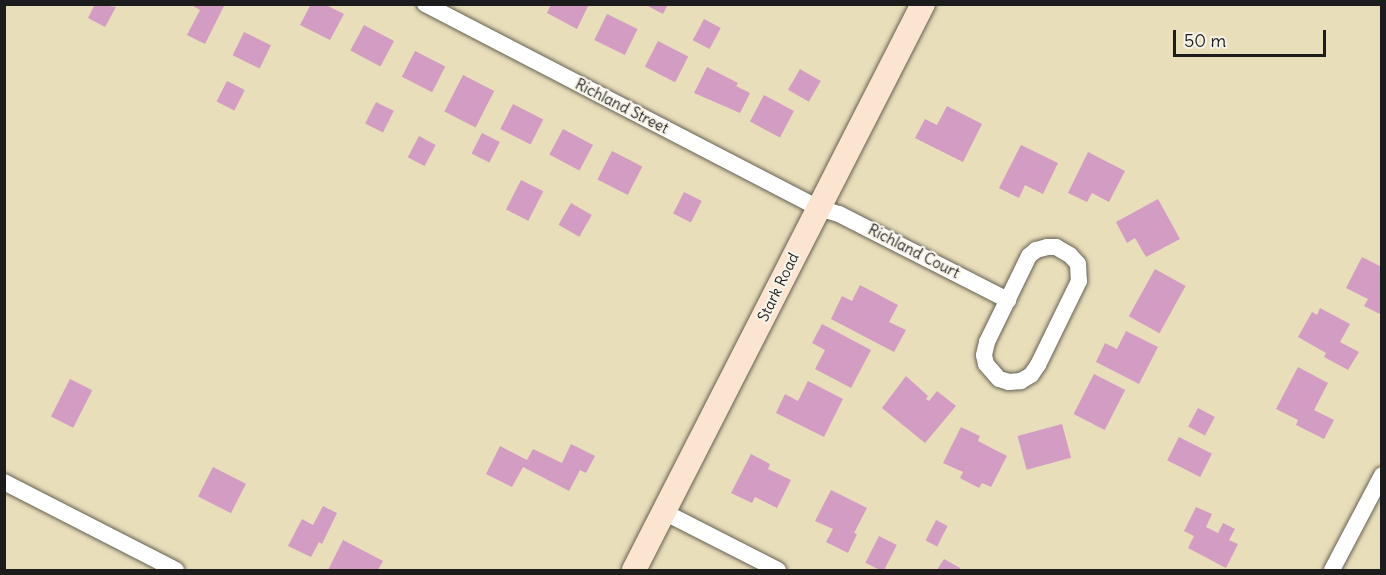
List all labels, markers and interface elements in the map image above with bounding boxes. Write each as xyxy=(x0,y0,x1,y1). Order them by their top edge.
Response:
scale bar xyxy=(1176,18,1329,56)
text: 50 m xyxy=(1184,29,1226,52)
street label: Richland Street xyxy=(572,75,672,137)
street label: Richland Court xyxy=(865,220,963,282)
street label: Stark Road xyxy=(754,250,802,324)

